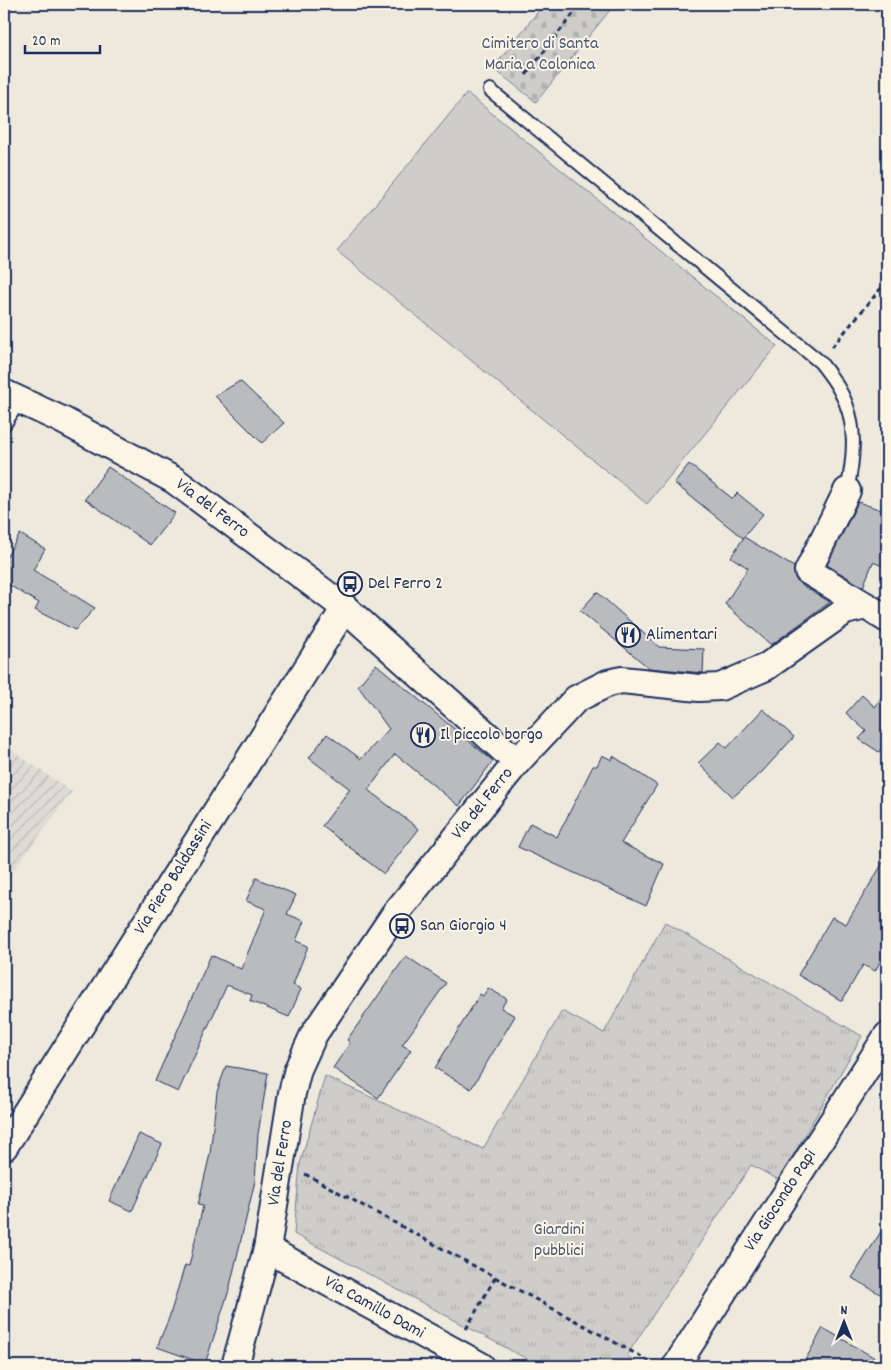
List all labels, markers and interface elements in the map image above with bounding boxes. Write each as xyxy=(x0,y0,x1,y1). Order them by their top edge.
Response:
scale bar xyxy=(25,22,100,54)
text: 20 m xyxy=(32,31,60,53)
park label: Cimitero di Santa Maria a Colonica xyxy=(482,32,599,78)
street label: Via del Ferro xyxy=(170,473,254,545)
bus stop icon: Del Ferro 2 xyxy=(337,571,363,597)
place label: Del Ferro 2 xyxy=(368,572,443,597)
restaurant icon: Alimentari xyxy=(615,622,641,648)
place label: Alimentari xyxy=(646,623,717,648)
restaurant icon: Il piccolo borgo xyxy=(410,722,436,748)
place label: Il piccolo borgo xyxy=(440,723,543,748)
street label: Via del Ferro xyxy=(446,762,520,846)
street label: Via Piero Baldassini xyxy=(129,816,219,940)
bus stop icon: San Giorgio 4 xyxy=(389,913,415,939)
place label: San Giorgio 4 xyxy=(420,914,507,939)
street label: Via del Ferro xyxy=(262,1118,300,1208)
street label: Via Giocondo Papi xyxy=(739,1145,823,1257)
park label: Giardini pubblici xyxy=(534,1218,584,1264)
street label: Via Camillo Dami xyxy=(319,1270,429,1346)
north arrow xyxy=(818,1298,868,1348)
text: N xyxy=(841,1301,848,1321)

